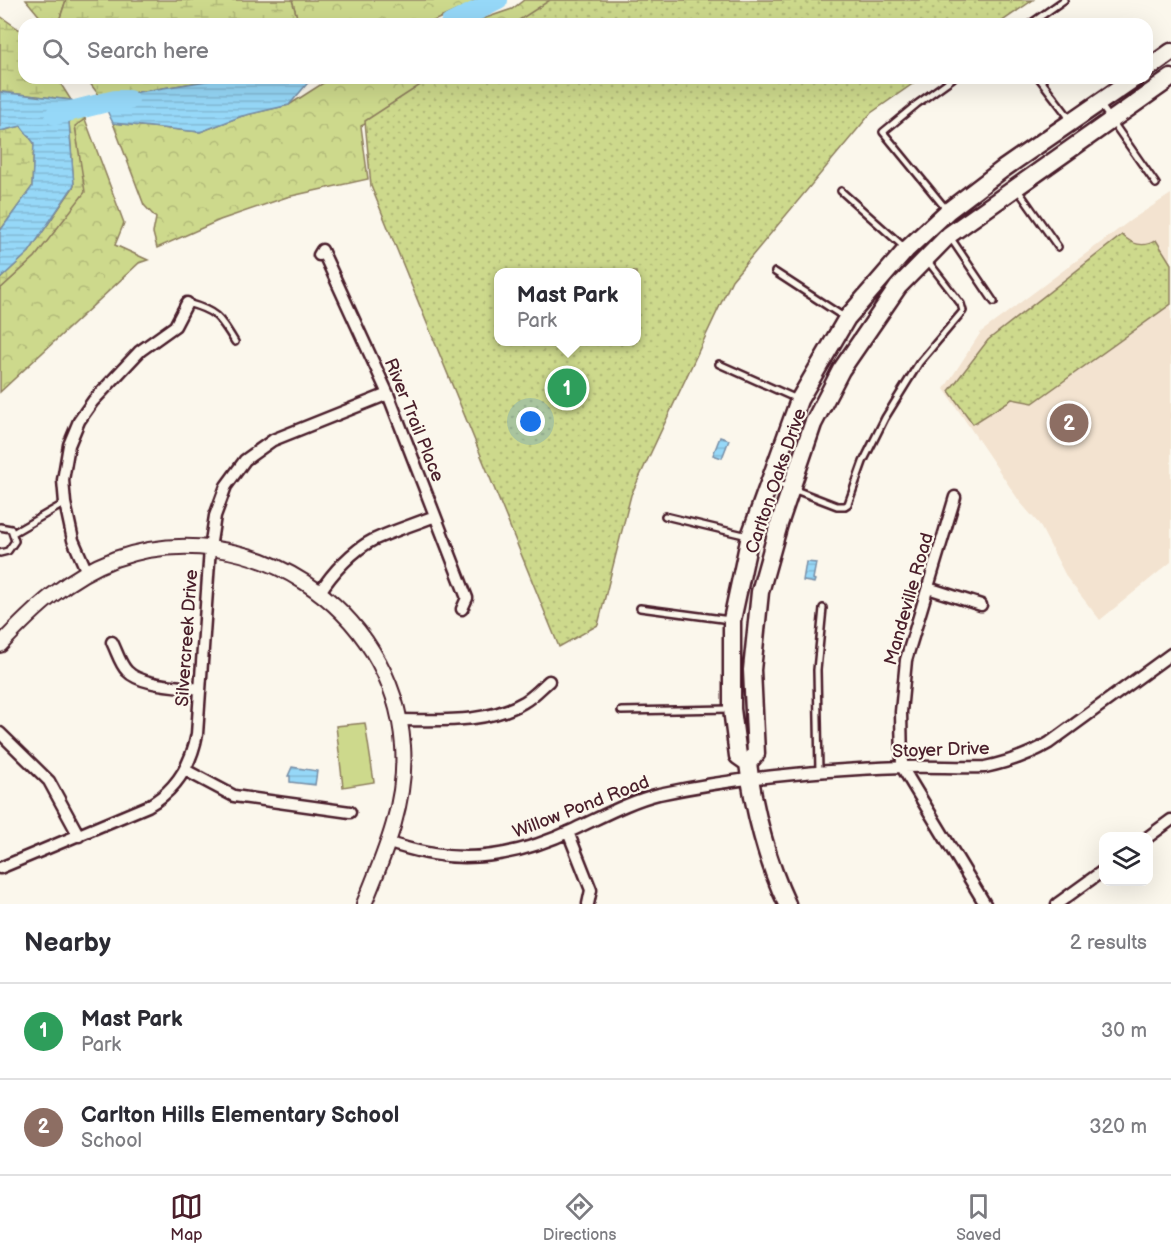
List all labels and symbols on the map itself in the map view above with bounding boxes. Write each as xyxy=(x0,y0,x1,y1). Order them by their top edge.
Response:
street label: River Trail Place xyxy=(380,355,448,485)
pin: 1 xyxy=(548,366,586,410)
pin: 2 xyxy=(1050,400,1088,446)
street label: Carlton Oaks Drive xyxy=(741,405,811,556)
your location xyxy=(516,407,545,436)
street label: Mandeville Road xyxy=(880,530,938,668)
street label: Silvercreek Drive xyxy=(172,568,202,707)
street label: Stoyer Drive xyxy=(892,738,990,762)
street label: Willow Pond Road xyxy=(510,771,652,843)

